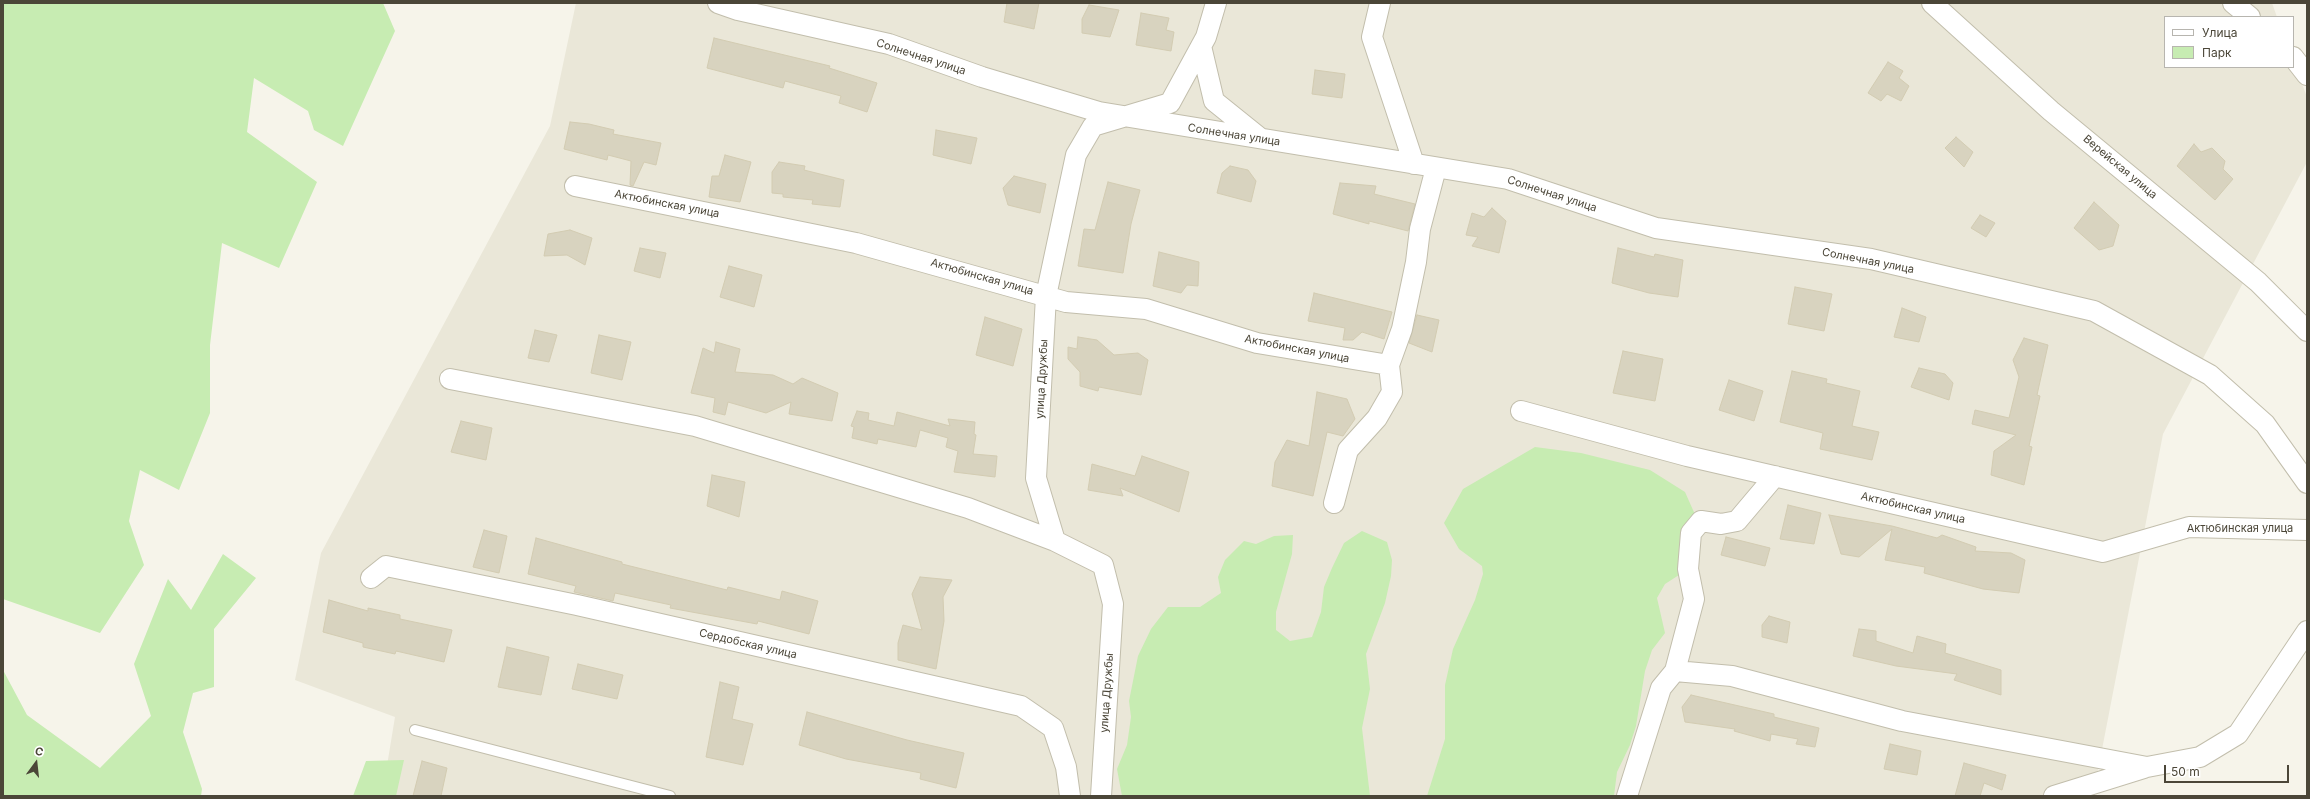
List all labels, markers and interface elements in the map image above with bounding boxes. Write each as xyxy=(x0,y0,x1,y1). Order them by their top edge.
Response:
legend xyxy=(2164,16,2294,68)
text: Улица xyxy=(2202,25,2237,40)
street label: Солнечная улица xyxy=(875,36,967,78)
text: Парк xyxy=(2202,45,2232,60)
street label: Солнечная улица xyxy=(1187,121,1281,149)
street label: Верейская улица xyxy=(2080,132,2160,202)
street label: Солнечная улица xyxy=(1506,173,1598,215)
street label: Актюбинская улица xyxy=(613,187,721,221)
street label: Солнечная улица xyxy=(1821,246,1915,276)
street label: Актюбинская улица xyxy=(929,256,1035,298)
street label: Актюбинская улица xyxy=(1243,332,1351,366)
street label: улица Дружбы xyxy=(1033,339,1051,419)
street label: Актюбинская улица xyxy=(1860,490,1966,526)
street label: Актюбинская улица xyxy=(2187,522,2293,536)
street label: Сердобская улица xyxy=(698,626,798,662)
street label: улица Дружбы xyxy=(1098,653,1116,733)
north arrow xyxy=(16,743,56,783)
text: С xyxy=(33,744,45,759)
scale bar xyxy=(2166,757,2291,783)
text: 50 m xyxy=(2171,764,2200,779)

